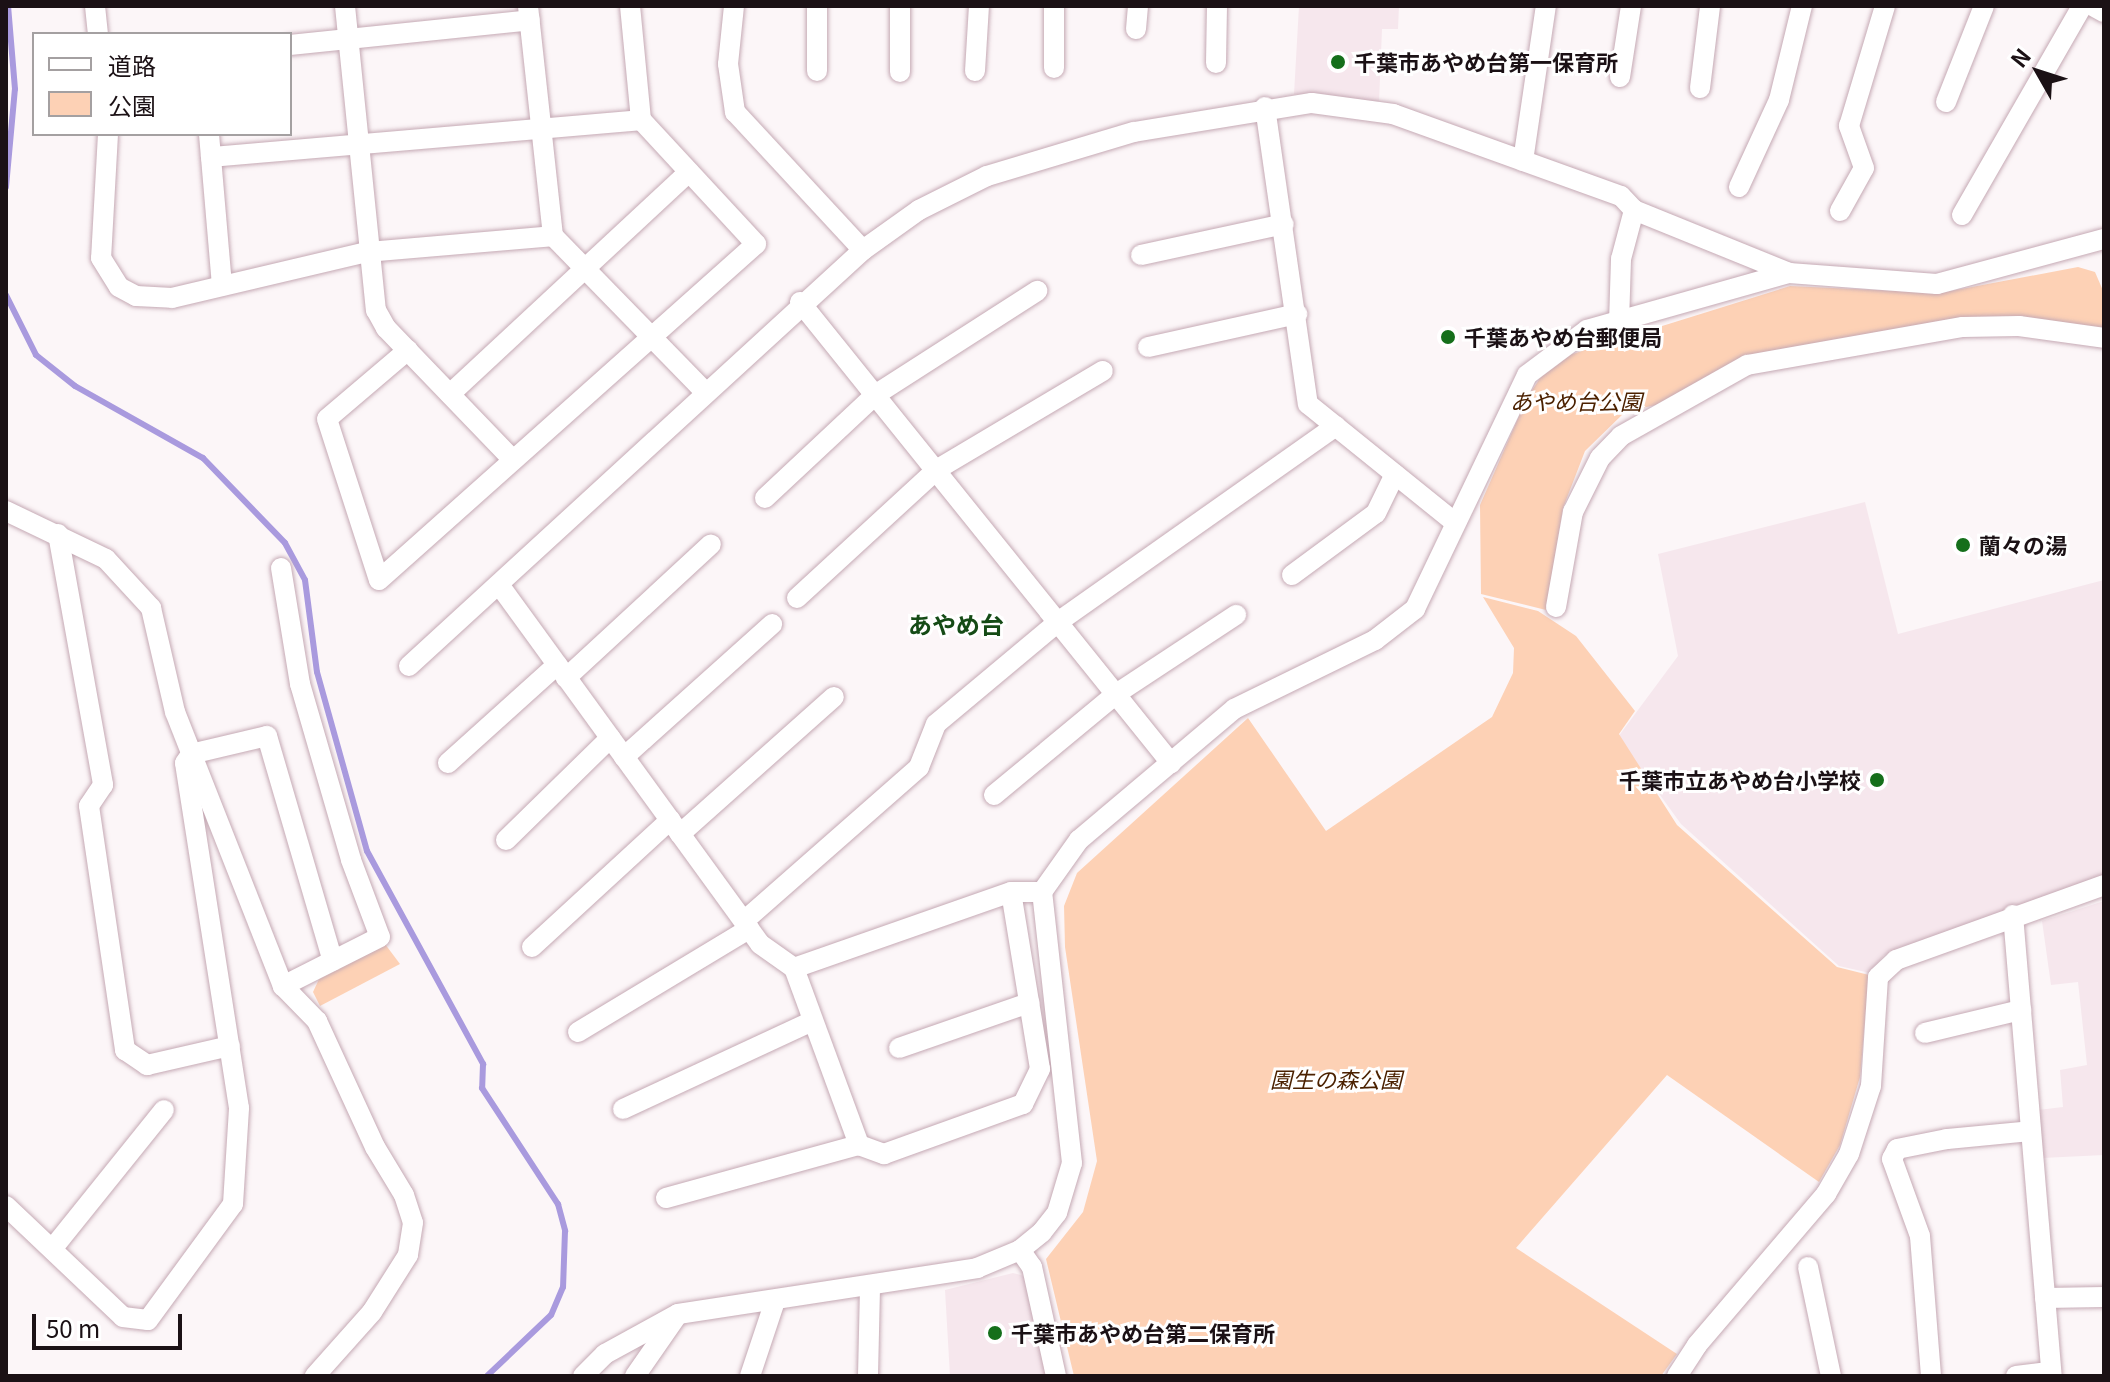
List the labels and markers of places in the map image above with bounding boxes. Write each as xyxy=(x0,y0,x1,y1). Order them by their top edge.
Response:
place label: 千葉市あやめ台第一保育所 xyxy=(1354,49,1618,75)
marker: 千葉市あやめ台第一保育所 xyxy=(1329,53,1347,71)
place label: 千葉あやめ台郵便局 xyxy=(1464,324,1662,350)
marker: 千葉あやめ台郵便局 xyxy=(1439,328,1457,346)
place label: 蘭々の湯 xyxy=(1979,532,2067,558)
marker: 蘭々の湯 xyxy=(1954,536,1972,554)
place label: 千葉市立あやめ台小学校 xyxy=(1619,767,1861,793)
marker: 千葉市立あやめ台小学校 xyxy=(1868,771,1886,789)
place label: 千葉市あやめ台第二保育所 xyxy=(1011,1320,1275,1346)
marker: 千葉市あやめ台第二保育所 xyxy=(986,1324,1004,1342)

